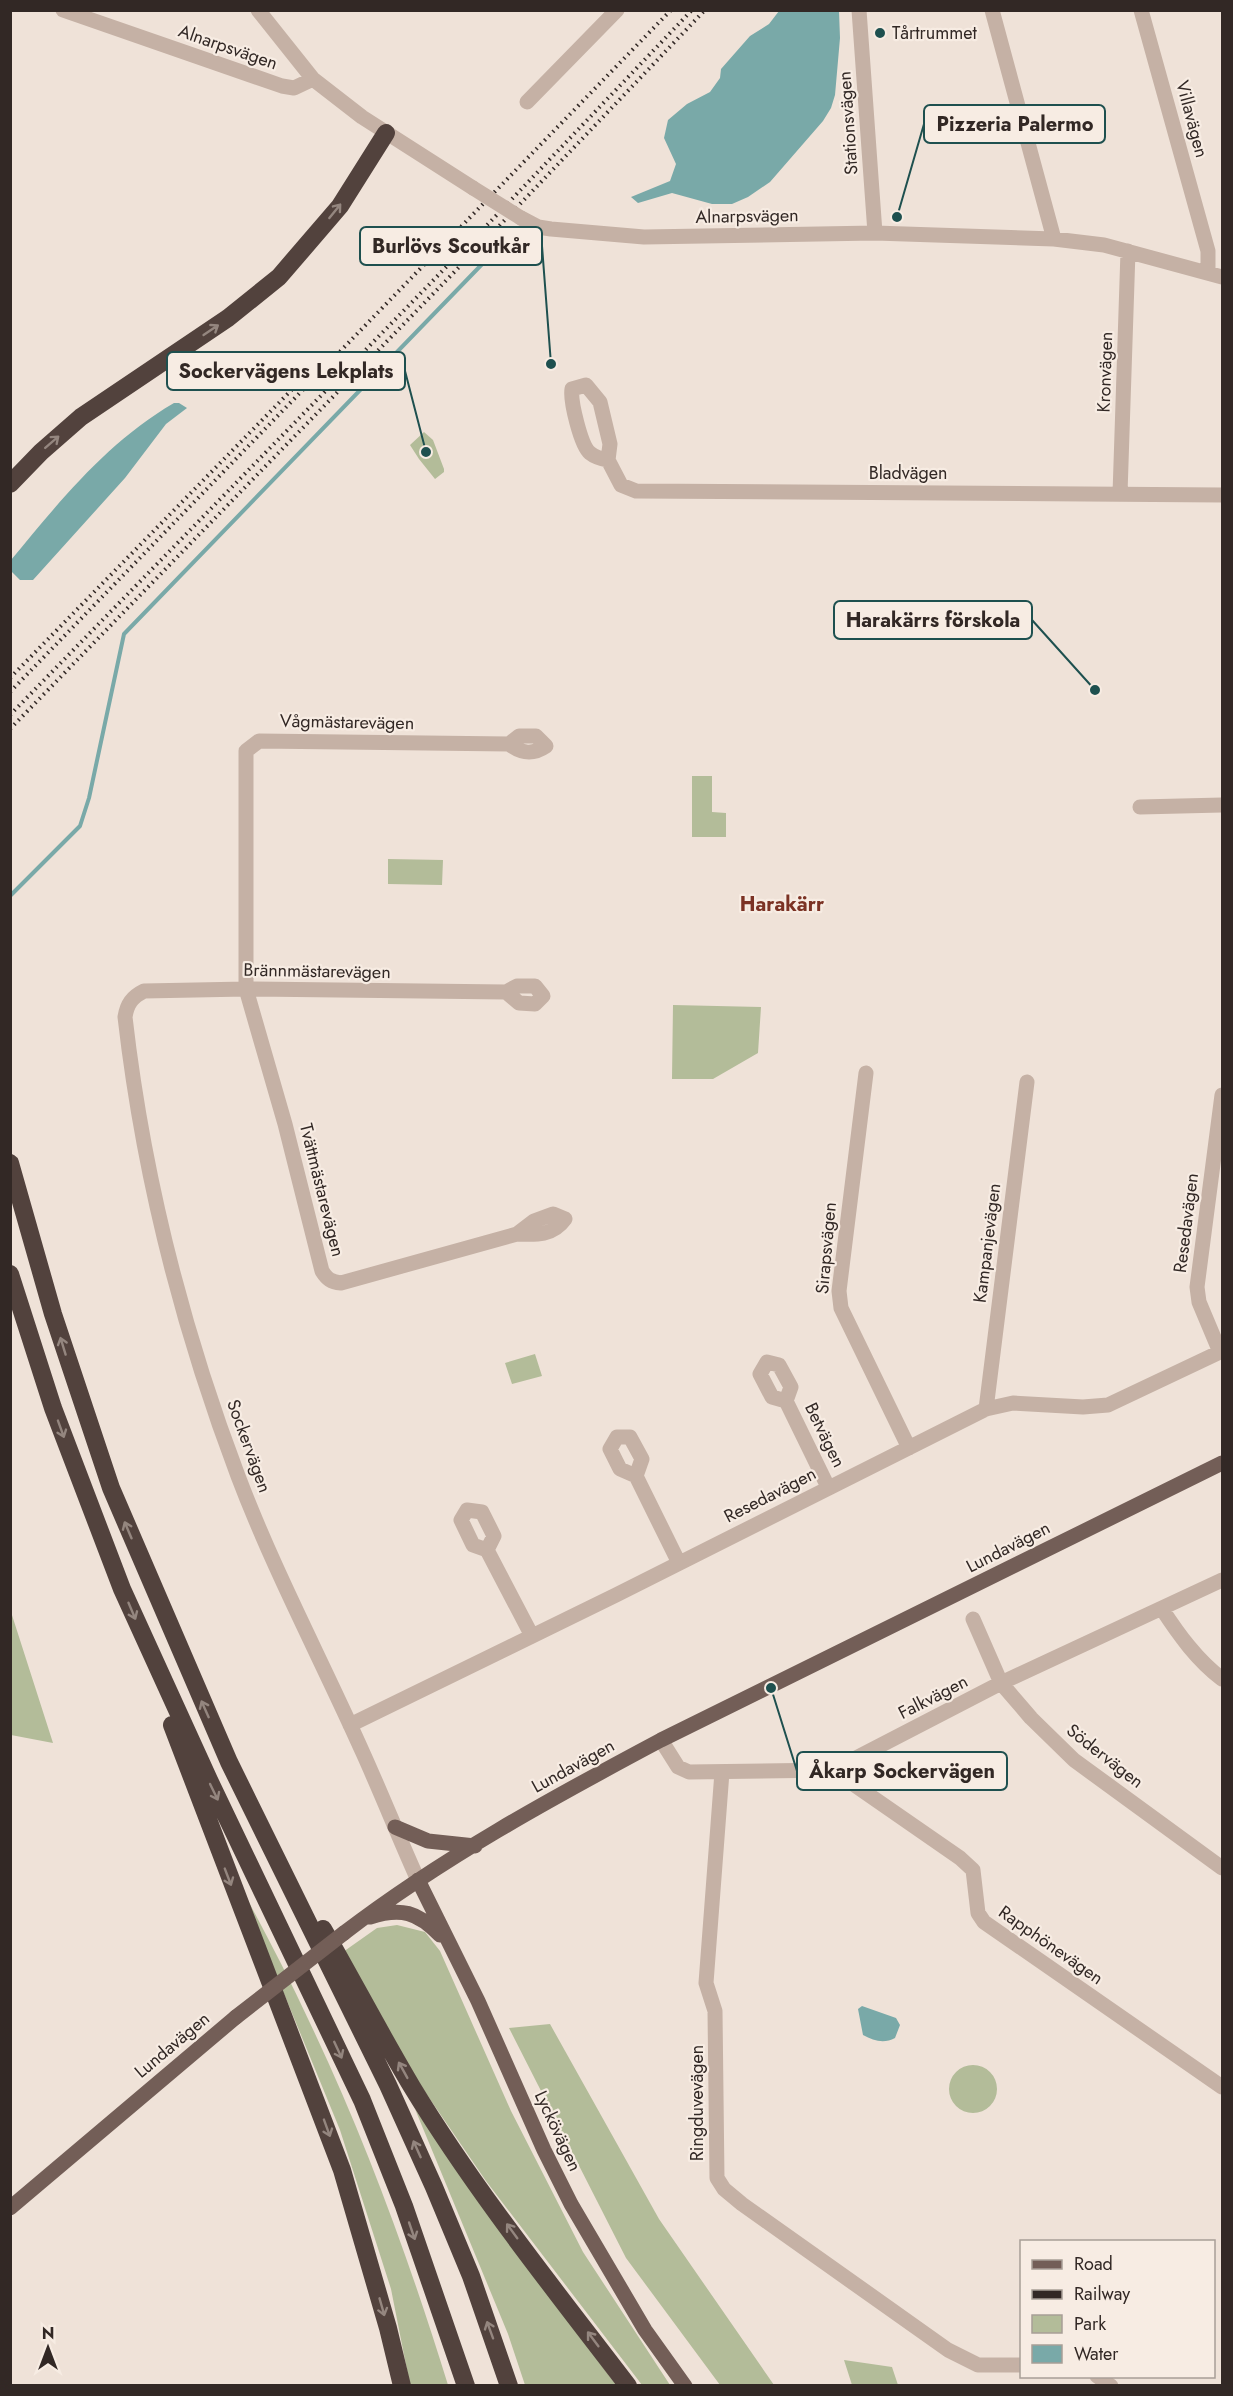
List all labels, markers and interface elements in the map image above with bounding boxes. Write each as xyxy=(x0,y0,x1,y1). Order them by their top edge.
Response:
street label: Alnarpsvägen xyxy=(175,18,281,76)
place label: Tårtrummet xyxy=(892,20,978,46)
marker: Tårtrummet xyxy=(873,26,887,40)
street label: Stationsvägen xyxy=(831,70,865,176)
street label: Villavägen xyxy=(1169,77,1215,161)
callout: Pizzeria Palermo xyxy=(924,105,1105,143)
text: Pizzeria Palermo xyxy=(936,110,1094,139)
street label: Alnarpsvägen xyxy=(695,202,799,230)
one-way arrow xyxy=(329,203,342,219)
callout: Burlövs Scoutkår xyxy=(360,227,542,265)
text: Burlövs Scoutkår xyxy=(372,232,531,261)
one-way arrow xyxy=(202,324,218,336)
street label: Kronvägen xyxy=(1091,331,1119,413)
callout: Sockervägens Lekplats xyxy=(167,352,405,390)
text: Sockervägens Lekplats xyxy=(179,357,393,386)
one-way arrow xyxy=(44,435,59,449)
street label: Bladvägen xyxy=(869,460,947,486)
callout: Harakärrs förskola xyxy=(834,601,1032,639)
text: Harakärrs förskola xyxy=(846,606,1020,635)
street label: Vågmästarevägen xyxy=(280,708,414,736)
district label: Harakärr xyxy=(740,890,825,919)
street label: Brännmästarevägen xyxy=(243,957,391,985)
street label: Tvättmästarevägen xyxy=(293,1121,351,1259)
street label: Resedavägen xyxy=(1167,1172,1205,1274)
street label: Kampanjevägen xyxy=(967,1182,1007,1304)
street label: Sirapsvägen xyxy=(809,1201,843,1295)
one-way arrow xyxy=(57,1337,68,1356)
street label: Sockervägen xyxy=(220,1396,278,1496)
street label: Betvägen xyxy=(798,1398,852,1472)
one-way arrow xyxy=(57,1420,68,1438)
street label: Resedavägen xyxy=(719,1461,821,1529)
street label: Lundavägen xyxy=(962,1515,1054,1579)
one-way arrow xyxy=(122,1521,134,1539)
one-way arrow xyxy=(127,1602,138,1620)
street label: Falkvägen xyxy=(894,1668,972,1726)
one-way arrow xyxy=(199,1700,211,1718)
street label: Södervägen xyxy=(1061,1718,1149,1794)
street label: Lundavägen xyxy=(527,1733,619,1799)
callout: Åkarp Sockervägen xyxy=(797,1752,1007,1790)
text: Åkarp Sockervägen xyxy=(808,1757,995,1786)
one-way arrow xyxy=(209,1782,221,1800)
one-way arrow xyxy=(223,1867,234,1885)
street label: Rapphönevägen xyxy=(993,1899,1109,1991)
street label: Lundavägen xyxy=(129,2006,215,2084)
one-way arrow xyxy=(333,2041,345,2059)
street label: Ringduvevägen xyxy=(684,2045,710,2161)
one-way arrow xyxy=(396,2061,408,2078)
street label: Lyckövägen xyxy=(528,2086,588,2176)
one-way arrow xyxy=(322,2118,333,2136)
one-way arrow xyxy=(411,2141,422,2159)
one-way arrow xyxy=(408,2221,419,2240)
one-way arrow xyxy=(505,2224,518,2240)
legend xyxy=(1020,2240,1215,2378)
text: Road xyxy=(1074,2251,1113,2277)
text: Railway xyxy=(1074,2281,1130,2307)
one-way arrow xyxy=(377,2297,388,2316)
text: Park xyxy=(1074,2311,1106,2337)
north arrow xyxy=(18,2318,78,2378)
one-way arrow xyxy=(483,2321,494,2340)
text: N xyxy=(42,2322,54,2345)
one-way arrow xyxy=(586,2331,599,2347)
text: Water xyxy=(1074,2341,1119,2367)

